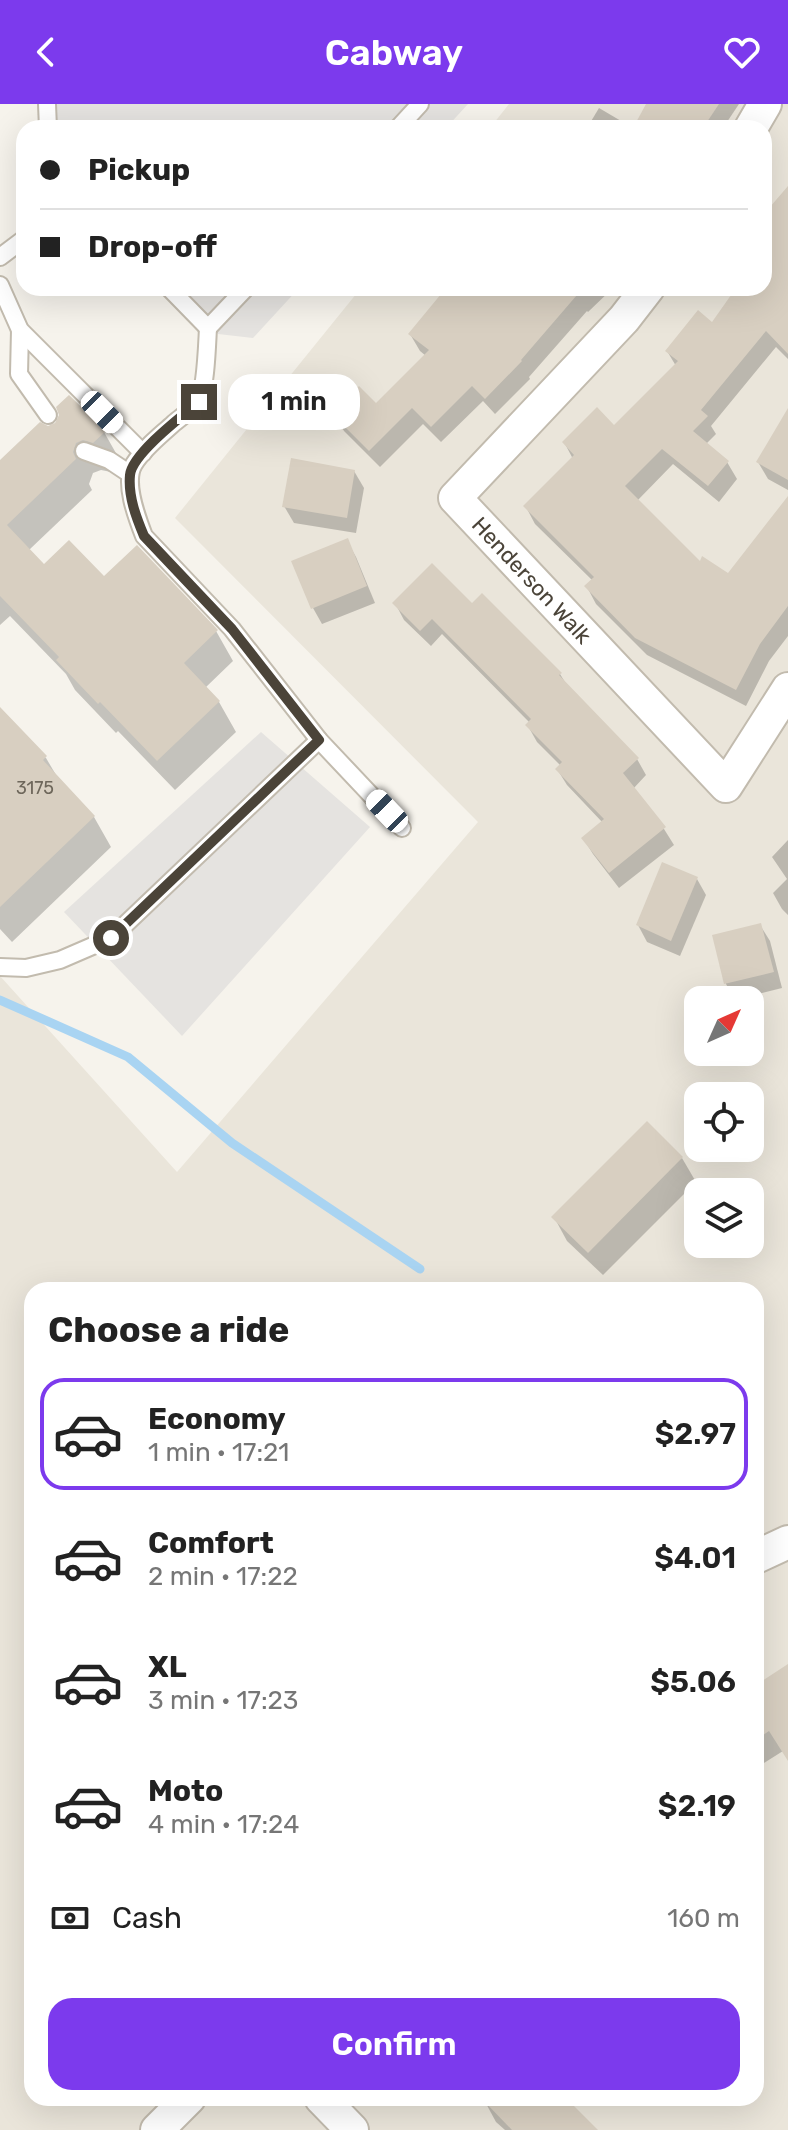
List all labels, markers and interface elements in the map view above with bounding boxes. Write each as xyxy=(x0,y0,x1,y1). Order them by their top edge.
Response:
icon: back xyxy=(24,30,68,74)
icon: heart xyxy=(720,30,764,74)
text: Cabway xyxy=(325,31,463,74)
text: Pickup xyxy=(88,152,190,188)
text: Drop-off xyxy=(88,229,217,265)
callout: 1 min xyxy=(227,374,359,430)
route end xyxy=(181,384,217,420)
text: 1 min xyxy=(261,386,327,417)
car xyxy=(77,387,127,437)
street label: Henderson Walk xyxy=(466,511,598,650)
house number: 3175 xyxy=(16,777,54,799)
car xyxy=(362,785,412,837)
route start xyxy=(93,920,129,956)
north arrow xyxy=(684,986,764,1066)
map controls xyxy=(684,986,764,1258)
button: locate xyxy=(684,1082,764,1162)
button: layers xyxy=(684,1178,764,1258)
text: Choose a ride xyxy=(48,1308,289,1351)
icon: car xyxy=(52,1398,124,1470)
text: Economy xyxy=(148,1401,286,1437)
text: $2.97 xyxy=(655,1416,736,1452)
text: 1 min · 17:21 xyxy=(148,1437,290,1468)
icon: car xyxy=(52,1522,124,1594)
text: Comfort xyxy=(148,1525,274,1561)
text: $4.01 xyxy=(654,1540,736,1576)
text: 2 min · 17:22 xyxy=(148,1561,298,1592)
icon: car xyxy=(52,1646,124,1718)
text: XL xyxy=(148,1649,187,1685)
text: $5.06 xyxy=(650,1664,736,1700)
text: 3 min · 17:23 xyxy=(148,1685,299,1716)
icon: car xyxy=(52,1770,124,1842)
text: Moto xyxy=(148,1773,223,1809)
text: $2.19 xyxy=(658,1788,736,1824)
text: 4 min · 17:24 xyxy=(148,1809,299,1840)
icon: cash xyxy=(48,1896,92,1940)
text: Cash xyxy=(112,1900,182,1936)
text: 160 m xyxy=(667,1903,740,1934)
button: Confirm xyxy=(48,1998,740,2090)

